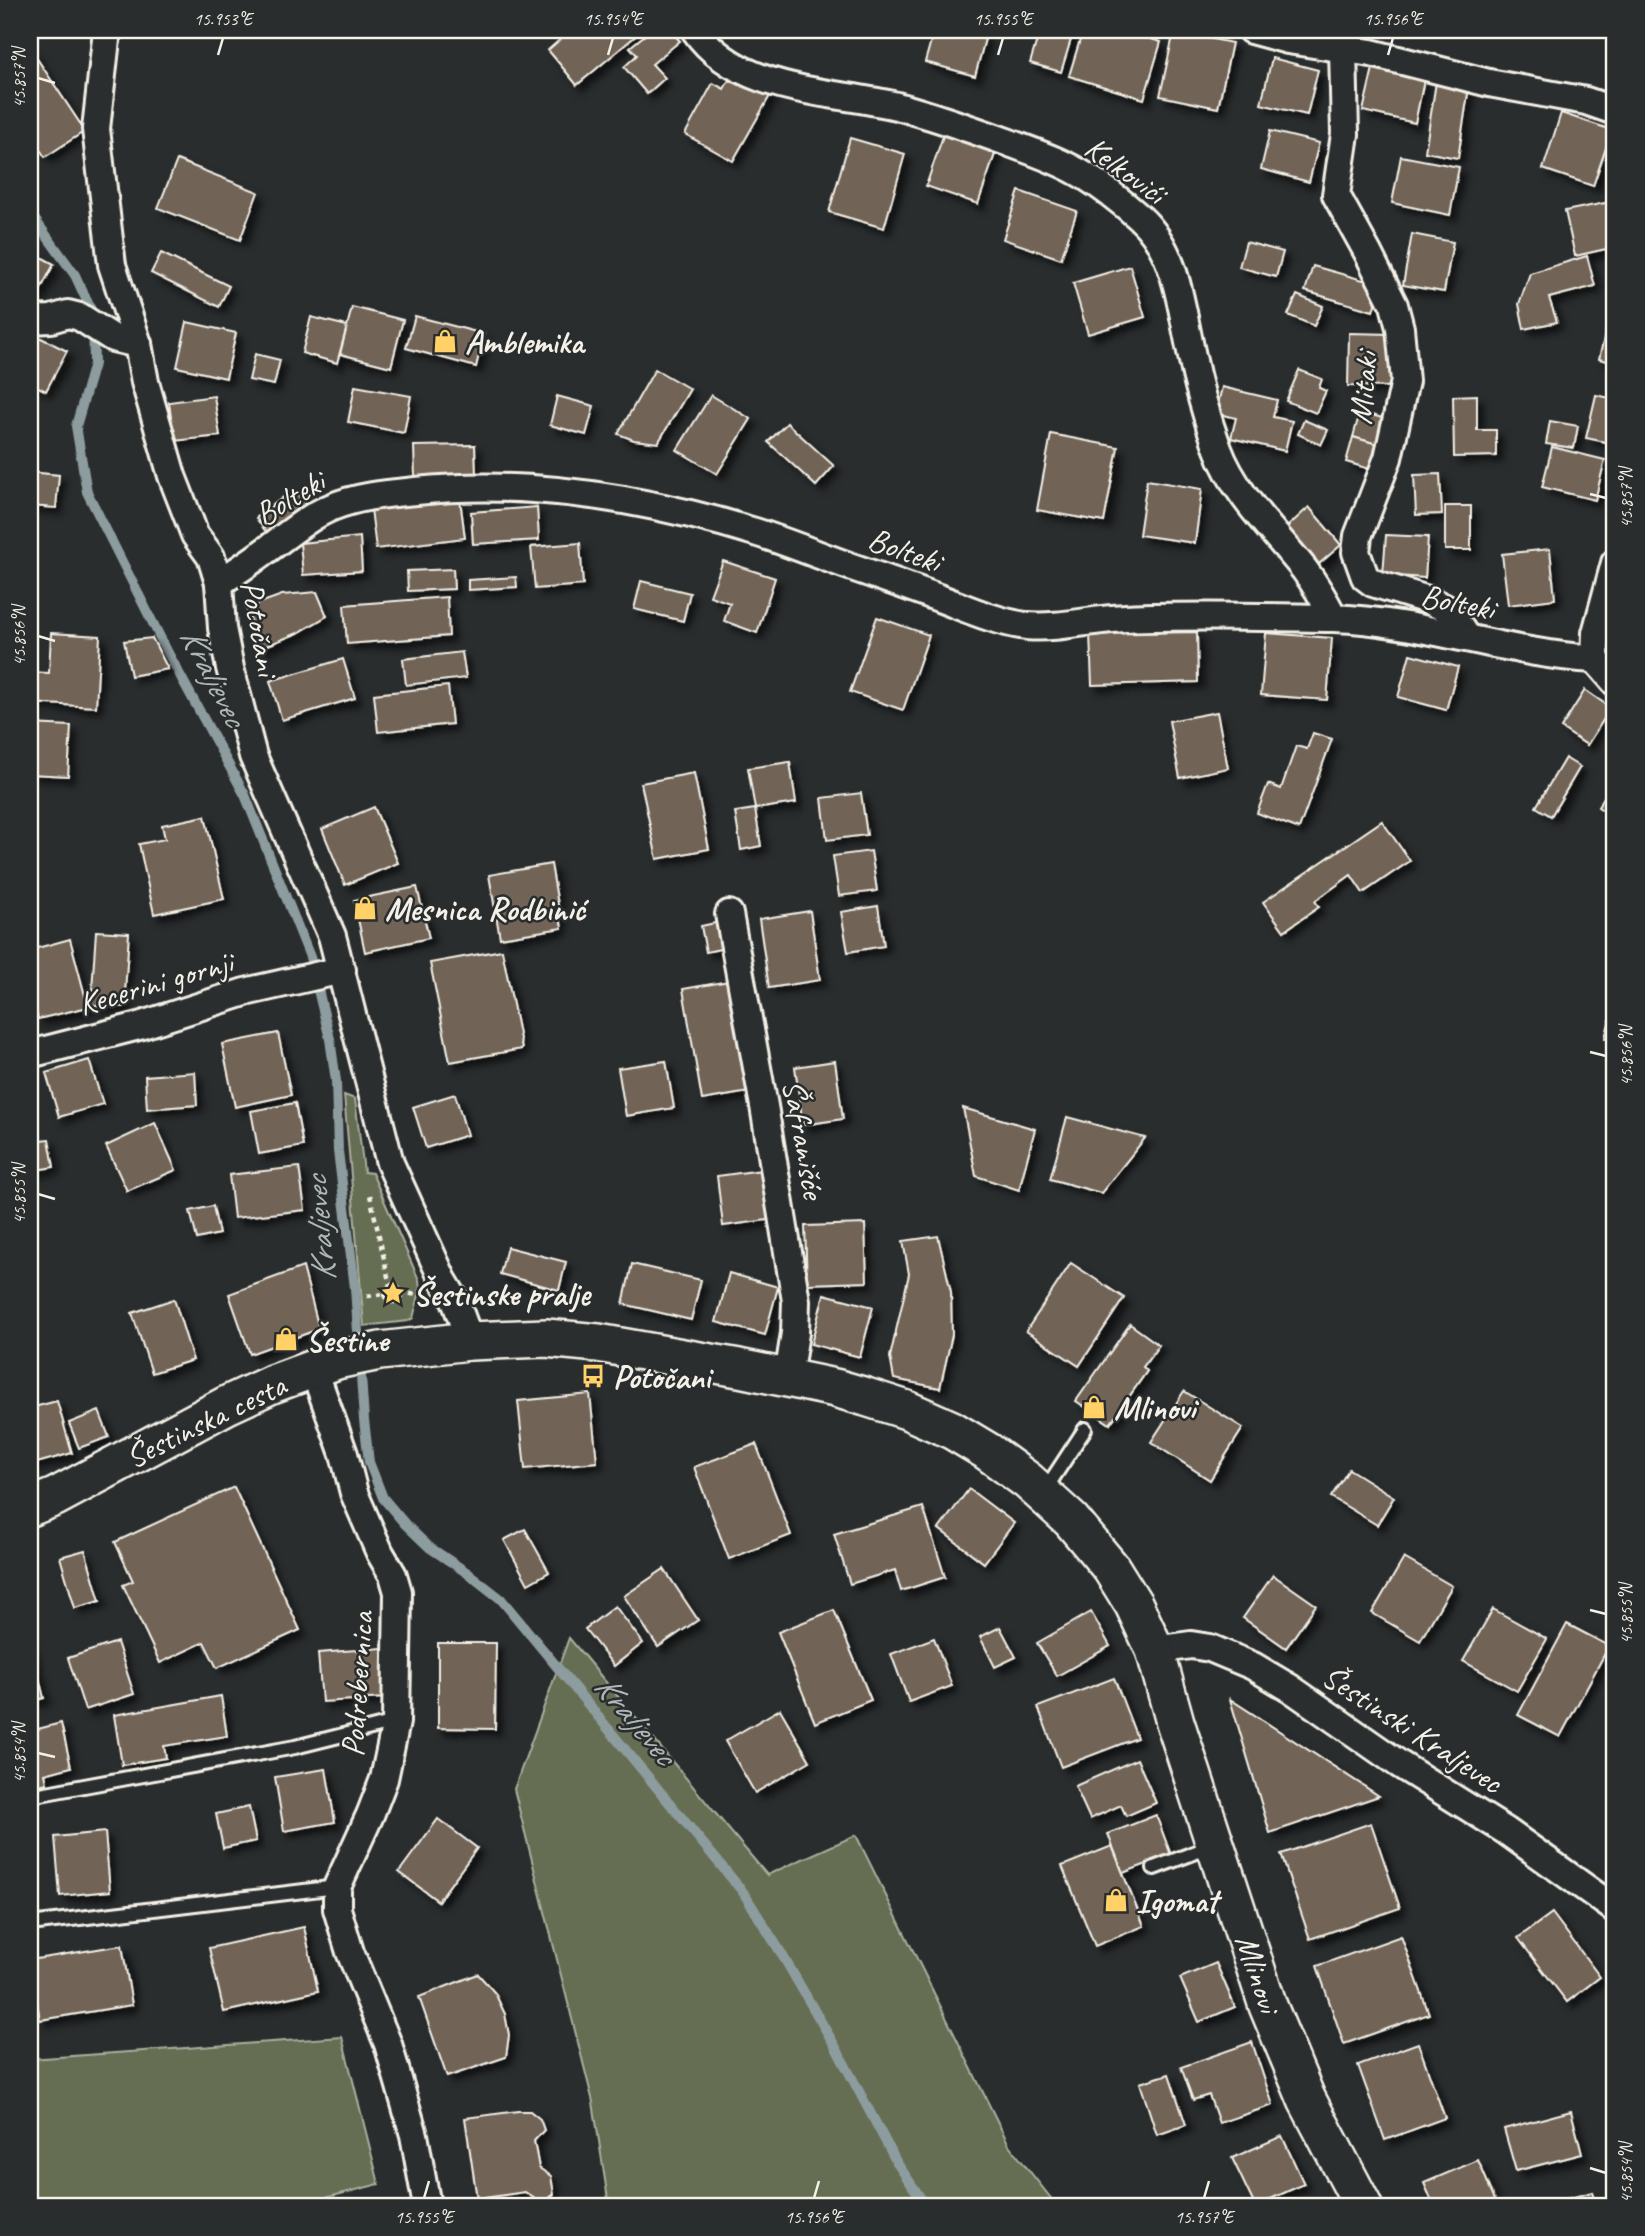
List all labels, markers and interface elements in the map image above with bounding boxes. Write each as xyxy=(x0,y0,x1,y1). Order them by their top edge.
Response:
text: 15.953°E xyxy=(194,8,255,30)
text: 15.954°E xyxy=(584,8,645,30)
text: 15.955°E xyxy=(974,8,1035,30)
text: 15.956°E xyxy=(1364,8,1425,30)
text: 45.857°N xyxy=(8,45,30,108)
street label: Kelkovići xyxy=(1076,126,1177,216)
place label: Amblemika xyxy=(465,321,587,363)
shop icon: Amblemika xyxy=(431,327,459,355)
street label: Mitaki xyxy=(1339,346,1387,426)
street label: Bolteki xyxy=(247,459,335,535)
text: 45.857°N xyxy=(1615,465,1637,528)
street label: Bolteki xyxy=(863,518,950,584)
street label: Bolteki xyxy=(1417,574,1502,630)
street label: Potočani xyxy=(231,577,290,683)
text: 45.856°N xyxy=(8,603,30,666)
water label: Kraljevec xyxy=(170,619,260,737)
place label: Mesnica Rodbinić xyxy=(385,888,589,930)
shop icon: Mesnica Rodbinić xyxy=(351,894,379,922)
street label: Kecerini gornji xyxy=(73,940,241,1025)
text: 45.856°N xyxy=(1615,1023,1637,1086)
street label: Šafranišće xyxy=(773,1076,836,1204)
text: 45.855°N xyxy=(8,1161,30,1224)
water label: Kraljevec xyxy=(292,1170,346,1283)
place label: Šestinske pralje xyxy=(413,1273,593,1315)
place icon: Šestinske pralje xyxy=(379,1279,407,1307)
place label: Šestine xyxy=(306,1319,391,1361)
shop icon: Šestine xyxy=(272,1325,300,1353)
place label: Potočani xyxy=(613,1356,715,1398)
bus stop icon: Potočani xyxy=(579,1362,607,1390)
street label: Šestinska cesta xyxy=(118,1363,294,1478)
place label: Mlinovi xyxy=(1114,1387,1200,1429)
shop icon: Mlinovi xyxy=(1080,1393,1108,1421)
text: 45.855°N xyxy=(1615,1581,1637,1644)
street label: Podrebernica xyxy=(331,1608,383,1758)
street label: Šestinski Kraljevec xyxy=(1314,1655,1512,1804)
water label: Kraljevec xyxy=(585,1665,690,1778)
text: 45.854°N xyxy=(8,1720,30,1783)
place label: Igomat xyxy=(1136,1880,1223,1922)
shop icon: Igomat xyxy=(1102,1886,1130,1914)
street label: Mlinovi xyxy=(1226,1929,1291,2021)
text: 45.854°N xyxy=(1615,2140,1637,2203)
text: 15.955°E xyxy=(395,2206,456,2228)
text: 15.956°E xyxy=(785,2206,846,2228)
text: 15.957°E xyxy=(1175,2206,1236,2228)

